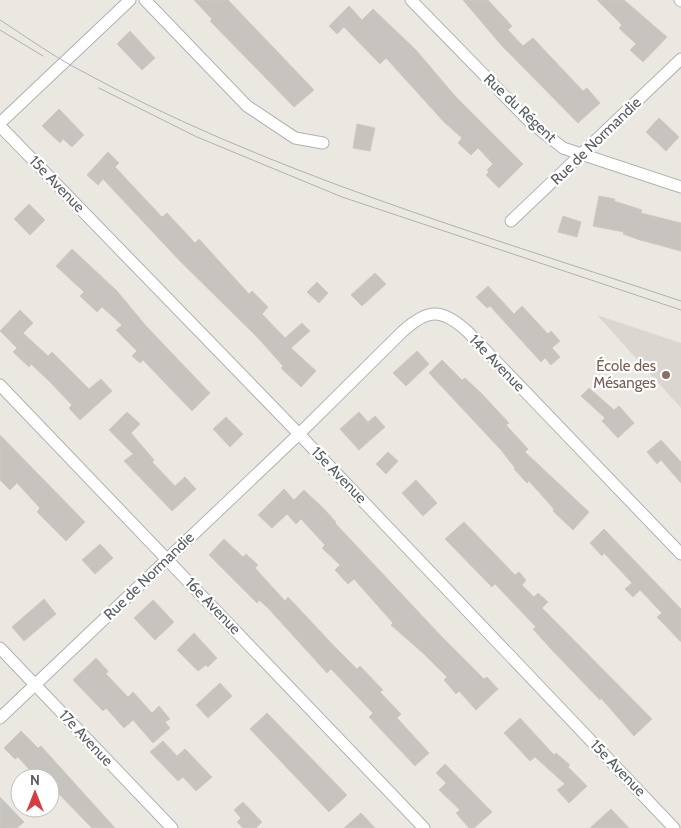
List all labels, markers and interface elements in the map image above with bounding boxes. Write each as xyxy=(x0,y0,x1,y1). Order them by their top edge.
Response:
street label: Rue du Régent xyxy=(480,70,560,146)
street label: Rue de Normandie xyxy=(547,93,645,189)
street label: 15e Avenue xyxy=(26,152,89,216)
street label: 14e Avenue xyxy=(465,331,529,395)
place label: École des Mésanges xyxy=(593,356,656,392)
marker: École des Mésanges xyxy=(660,369,672,381)
street label: 15e Avenue xyxy=(308,443,371,507)
street label: Rue de Normandie xyxy=(100,528,198,624)
street label: 16e Avenue xyxy=(182,574,245,638)
street label: 17e Avenue xyxy=(55,706,117,770)
street label: 15e Avenue xyxy=(587,736,650,800)
north arrow xyxy=(10,768,60,818)
text: N xyxy=(30,771,40,789)

